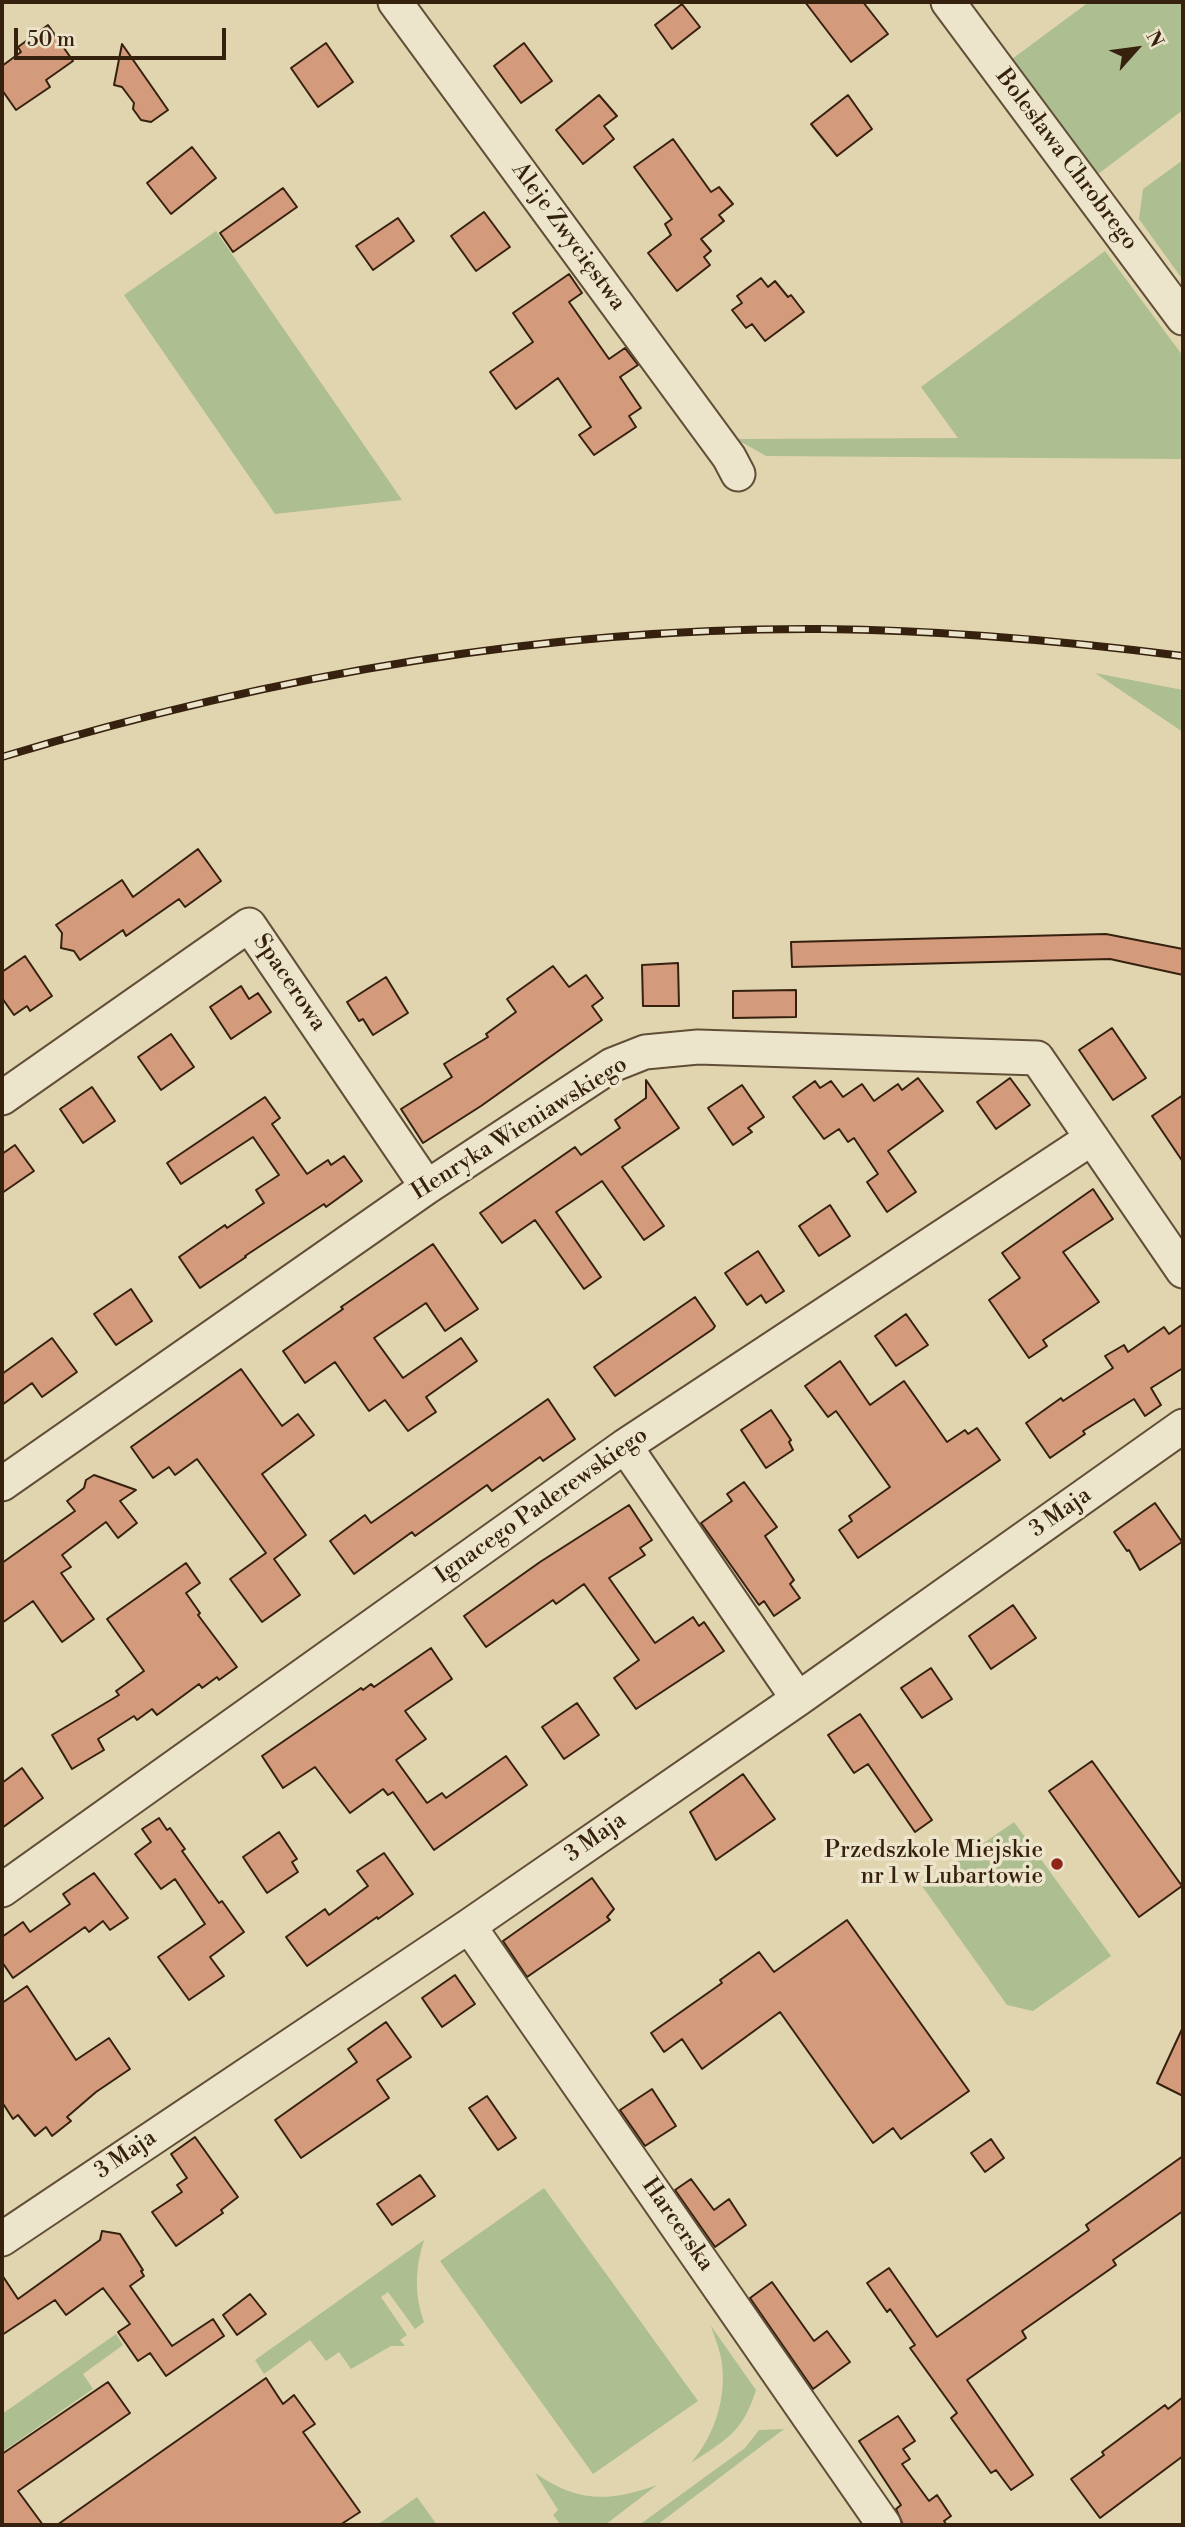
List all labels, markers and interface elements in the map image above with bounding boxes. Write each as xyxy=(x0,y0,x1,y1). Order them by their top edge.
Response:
scale bar xyxy=(18,14,229,58)
north arrow xyxy=(1101,14,1171,84)
text: 50 m xyxy=(27,27,75,53)
text: N xyxy=(1140,27,1169,51)
street label: Bolesława Chrobrego xyxy=(989,64,1143,256)
street label: Aleje Zwycięstwa xyxy=(505,158,631,316)
street label: Spacerowa xyxy=(246,929,332,1037)
street label: Henryka Wieniawskiego xyxy=(407,1051,633,1207)
street label: Ignacego Paderewskiego xyxy=(430,1422,654,1590)
street label: 3 Maja xyxy=(1025,1482,1097,1544)
street label: 3 Maja xyxy=(560,1807,632,1869)
place label: Przedszkole Miejskie nr 1 w Lubartowie xyxy=(824,1837,1043,1891)
marker: Przedszkole Miejskie nr 1 w Lubartowie xyxy=(1049,1856,1065,1872)
street label: 3 Maja xyxy=(90,2124,162,2186)
street label: Harcerska xyxy=(635,2173,719,2277)

